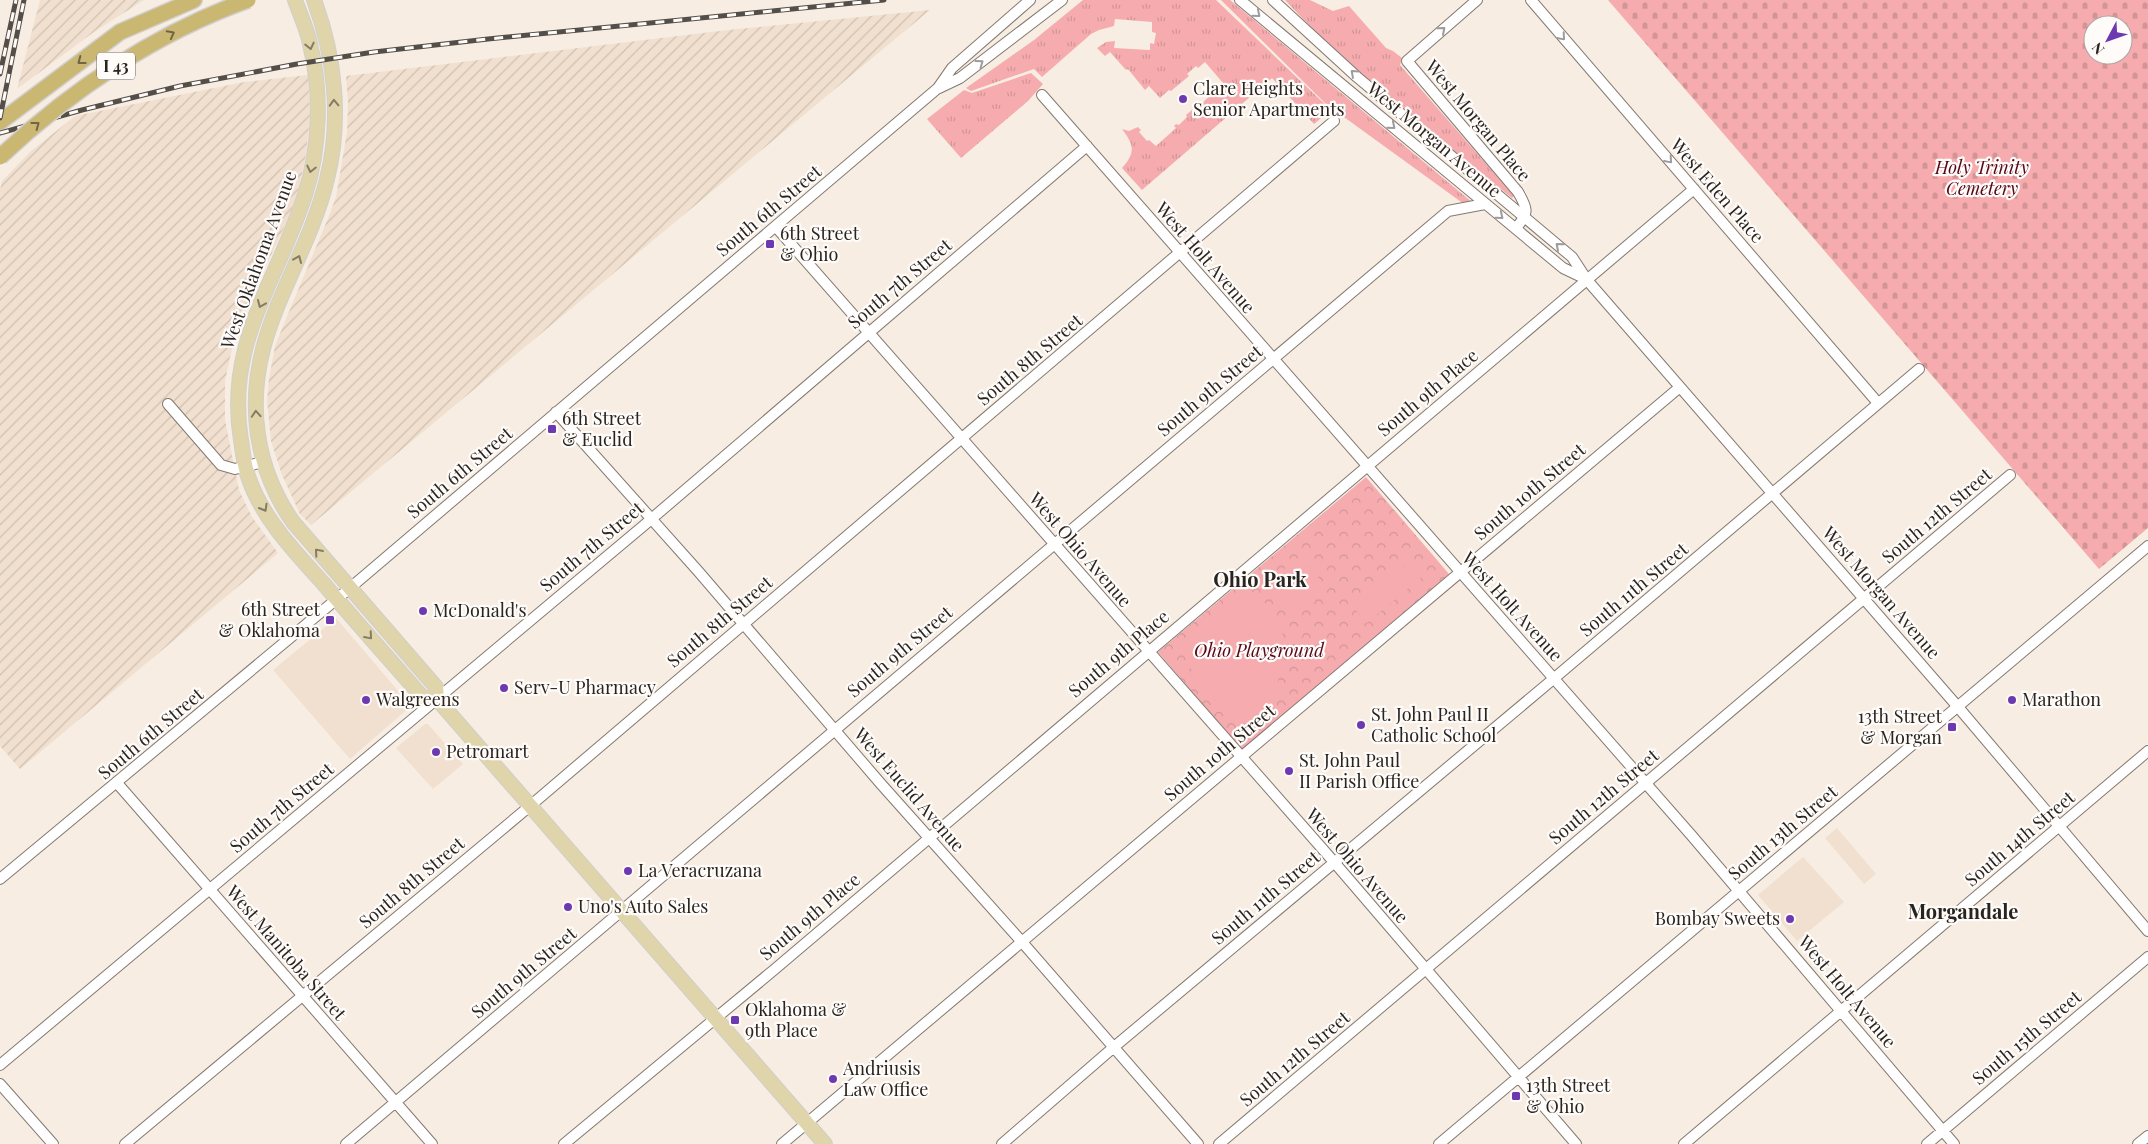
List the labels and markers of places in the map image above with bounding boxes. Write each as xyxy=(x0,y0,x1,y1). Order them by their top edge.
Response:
place label: Clare Heights Senior Apartments xyxy=(1193,76,1345,121)
marker: Clare Heights Senior Apartments xyxy=(1177,93,1189,105)
place label: 6th Street & Ohio xyxy=(780,221,860,266)
marker: 6th Street & Ohio xyxy=(764,238,776,250)
place label: 6th Street & Euclid xyxy=(562,406,642,451)
marker: 6th Street & Euclid xyxy=(546,423,558,435)
place label: 6th Street & Oklahoma xyxy=(218,597,321,642)
place label: McDonald's xyxy=(433,598,527,622)
marker: McDonald's xyxy=(417,605,429,617)
marker: 6th Street & Oklahoma xyxy=(324,614,336,626)
place label: Serv-U Pharmacy xyxy=(514,675,656,699)
marker: Serv-U Pharmacy xyxy=(498,682,510,694)
place label: Walgreens xyxy=(375,687,460,711)
place label: Marathon xyxy=(2022,687,2101,711)
marker: Walgreens xyxy=(360,694,372,706)
marker: Marathon xyxy=(2006,694,2018,706)
place label: St. John Paul II Catholic School xyxy=(1371,702,1496,747)
place label: 13th Street & Morgan xyxy=(1858,704,1943,749)
marker: St. John Paul II Catholic School xyxy=(1355,719,1367,731)
marker: 13th Street & Morgan xyxy=(1946,721,1958,733)
place label: Petromart xyxy=(446,739,529,763)
marker: Petromart xyxy=(430,746,442,758)
place label: St. John Paul II Parish Office xyxy=(1299,748,1419,793)
marker: St. John Paul II Parish Office xyxy=(1283,765,1295,777)
place label: La Veracruzana xyxy=(638,858,762,882)
marker: La Veracruzana xyxy=(622,865,634,877)
place label: Uno's Auto Sales xyxy=(578,894,708,918)
marker: Uno's Auto Sales xyxy=(562,901,574,913)
place label: Bombay Sweets xyxy=(1655,906,1780,930)
marker: Bombay Sweets xyxy=(1784,913,1796,925)
place label: Oklahoma & 9th Place xyxy=(745,997,846,1042)
marker: Oklahoma & 9th Place xyxy=(729,1014,741,1026)
place label: Andriusis Law Office xyxy=(842,1056,928,1101)
marker: Andriusis Law Office xyxy=(827,1073,839,1085)
place label: 13th Street & Ohio xyxy=(1526,1073,1611,1118)
marker: 13th Street & Ohio xyxy=(1510,1090,1522,1102)

